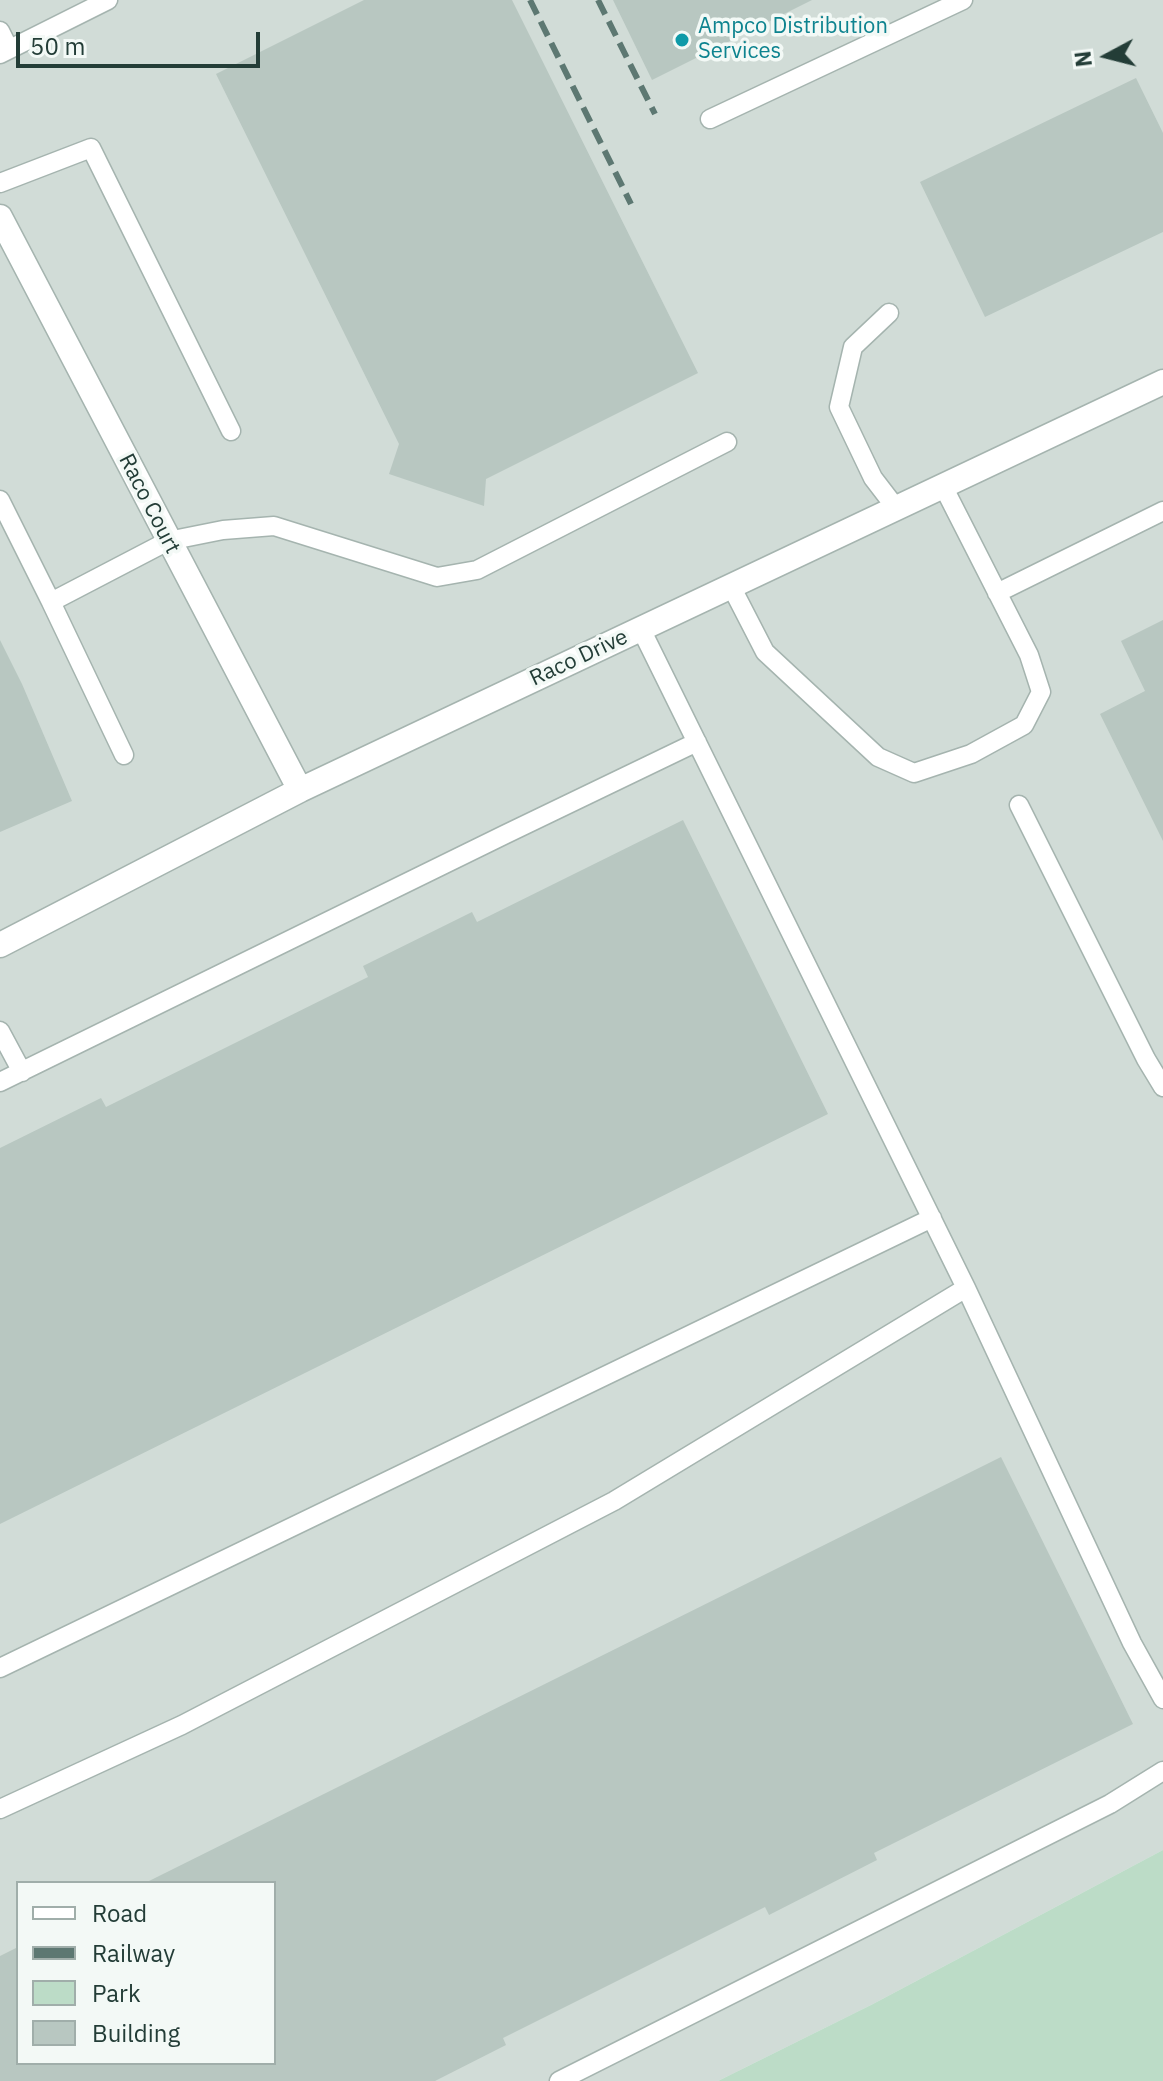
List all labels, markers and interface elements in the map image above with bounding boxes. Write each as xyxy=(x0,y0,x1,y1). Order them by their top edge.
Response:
place label: Ampco Distribution Services xyxy=(698,14,888,66)
scale bar xyxy=(20,16,264,66)
north arrow xyxy=(1067,16,1147,96)
text: 50 m xyxy=(30,30,85,62)
marker: Ampco Distribution Services xyxy=(673,31,691,49)
text: N xyxy=(1067,49,1098,69)
street label: Raco Court xyxy=(113,450,185,558)
street label: Raco Drive xyxy=(526,624,632,692)
legend xyxy=(16,1881,276,2065)
text: Road xyxy=(92,1897,147,1929)
text: Railway xyxy=(92,1937,175,1969)
text: Park xyxy=(92,1977,141,2009)
text: Building xyxy=(92,2017,180,2049)

